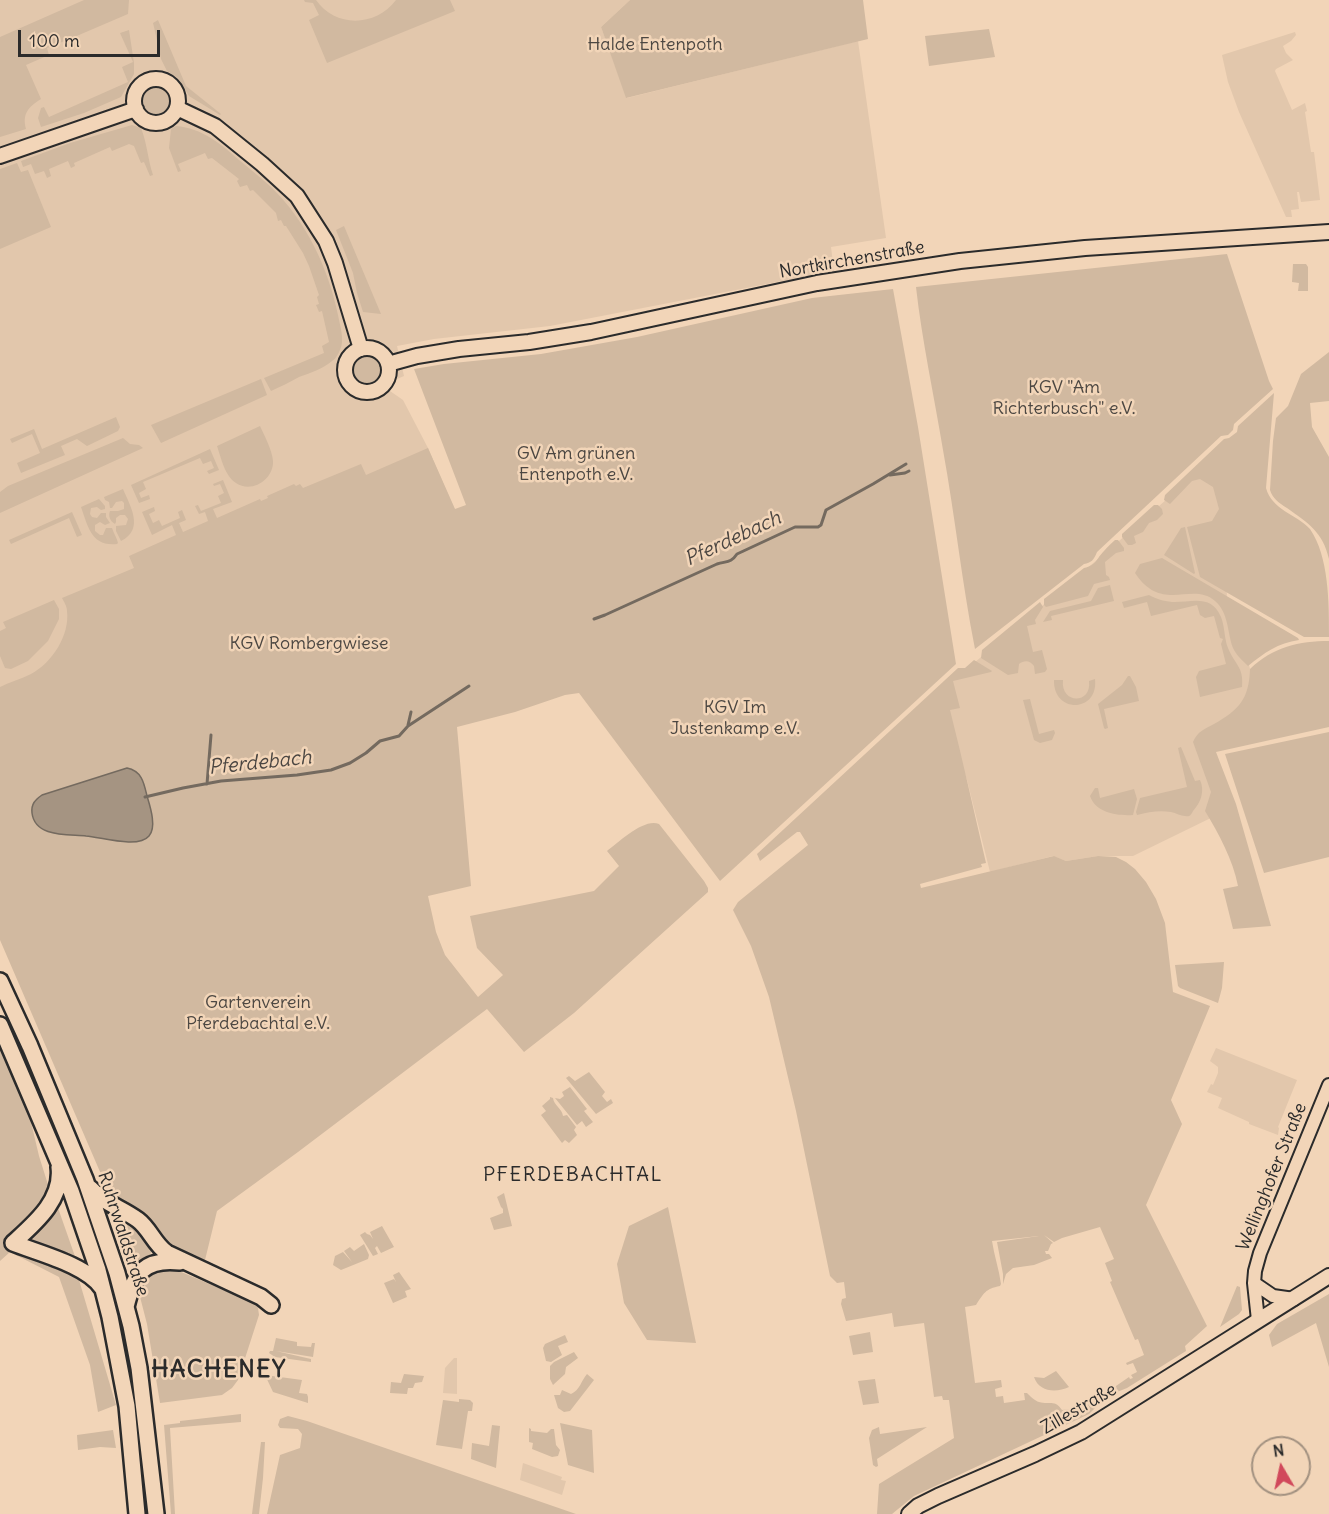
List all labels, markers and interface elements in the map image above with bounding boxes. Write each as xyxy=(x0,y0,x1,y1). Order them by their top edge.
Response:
scale bar xyxy=(21,18,164,56)
text: 100 m xyxy=(29,29,80,52)
park label: Halde Entenpoth xyxy=(587,34,723,56)
street label: Nortkirchenstraße xyxy=(778,237,926,283)
park label: KGV "Am Richterbusch" e.V. xyxy=(993,377,1135,420)
park label: GV Am grünen Entenpoth e.V. xyxy=(517,443,635,486)
water label: Pferdebach xyxy=(681,506,785,572)
park label: KGV Rombergwiese xyxy=(229,633,389,655)
park label: KGV Im Justenkamp e.V. xyxy=(670,697,800,740)
water label: Pferdebach xyxy=(207,746,313,780)
park label: Gartenverein Pferdebachtal e.V. xyxy=(186,992,330,1034)
street label: Wellinghofer Straße xyxy=(1232,1100,1312,1254)
district label: PFERDEBACHTAL xyxy=(483,1163,663,1187)
street label: Ruhrwaldstraße xyxy=(93,1169,153,1299)
district label: HACHENEY xyxy=(151,1356,287,1384)
street label: Zillestraße xyxy=(1038,1379,1120,1439)
north arrow xyxy=(1251,1436,1311,1496)
text: N xyxy=(1271,1439,1286,1461)

